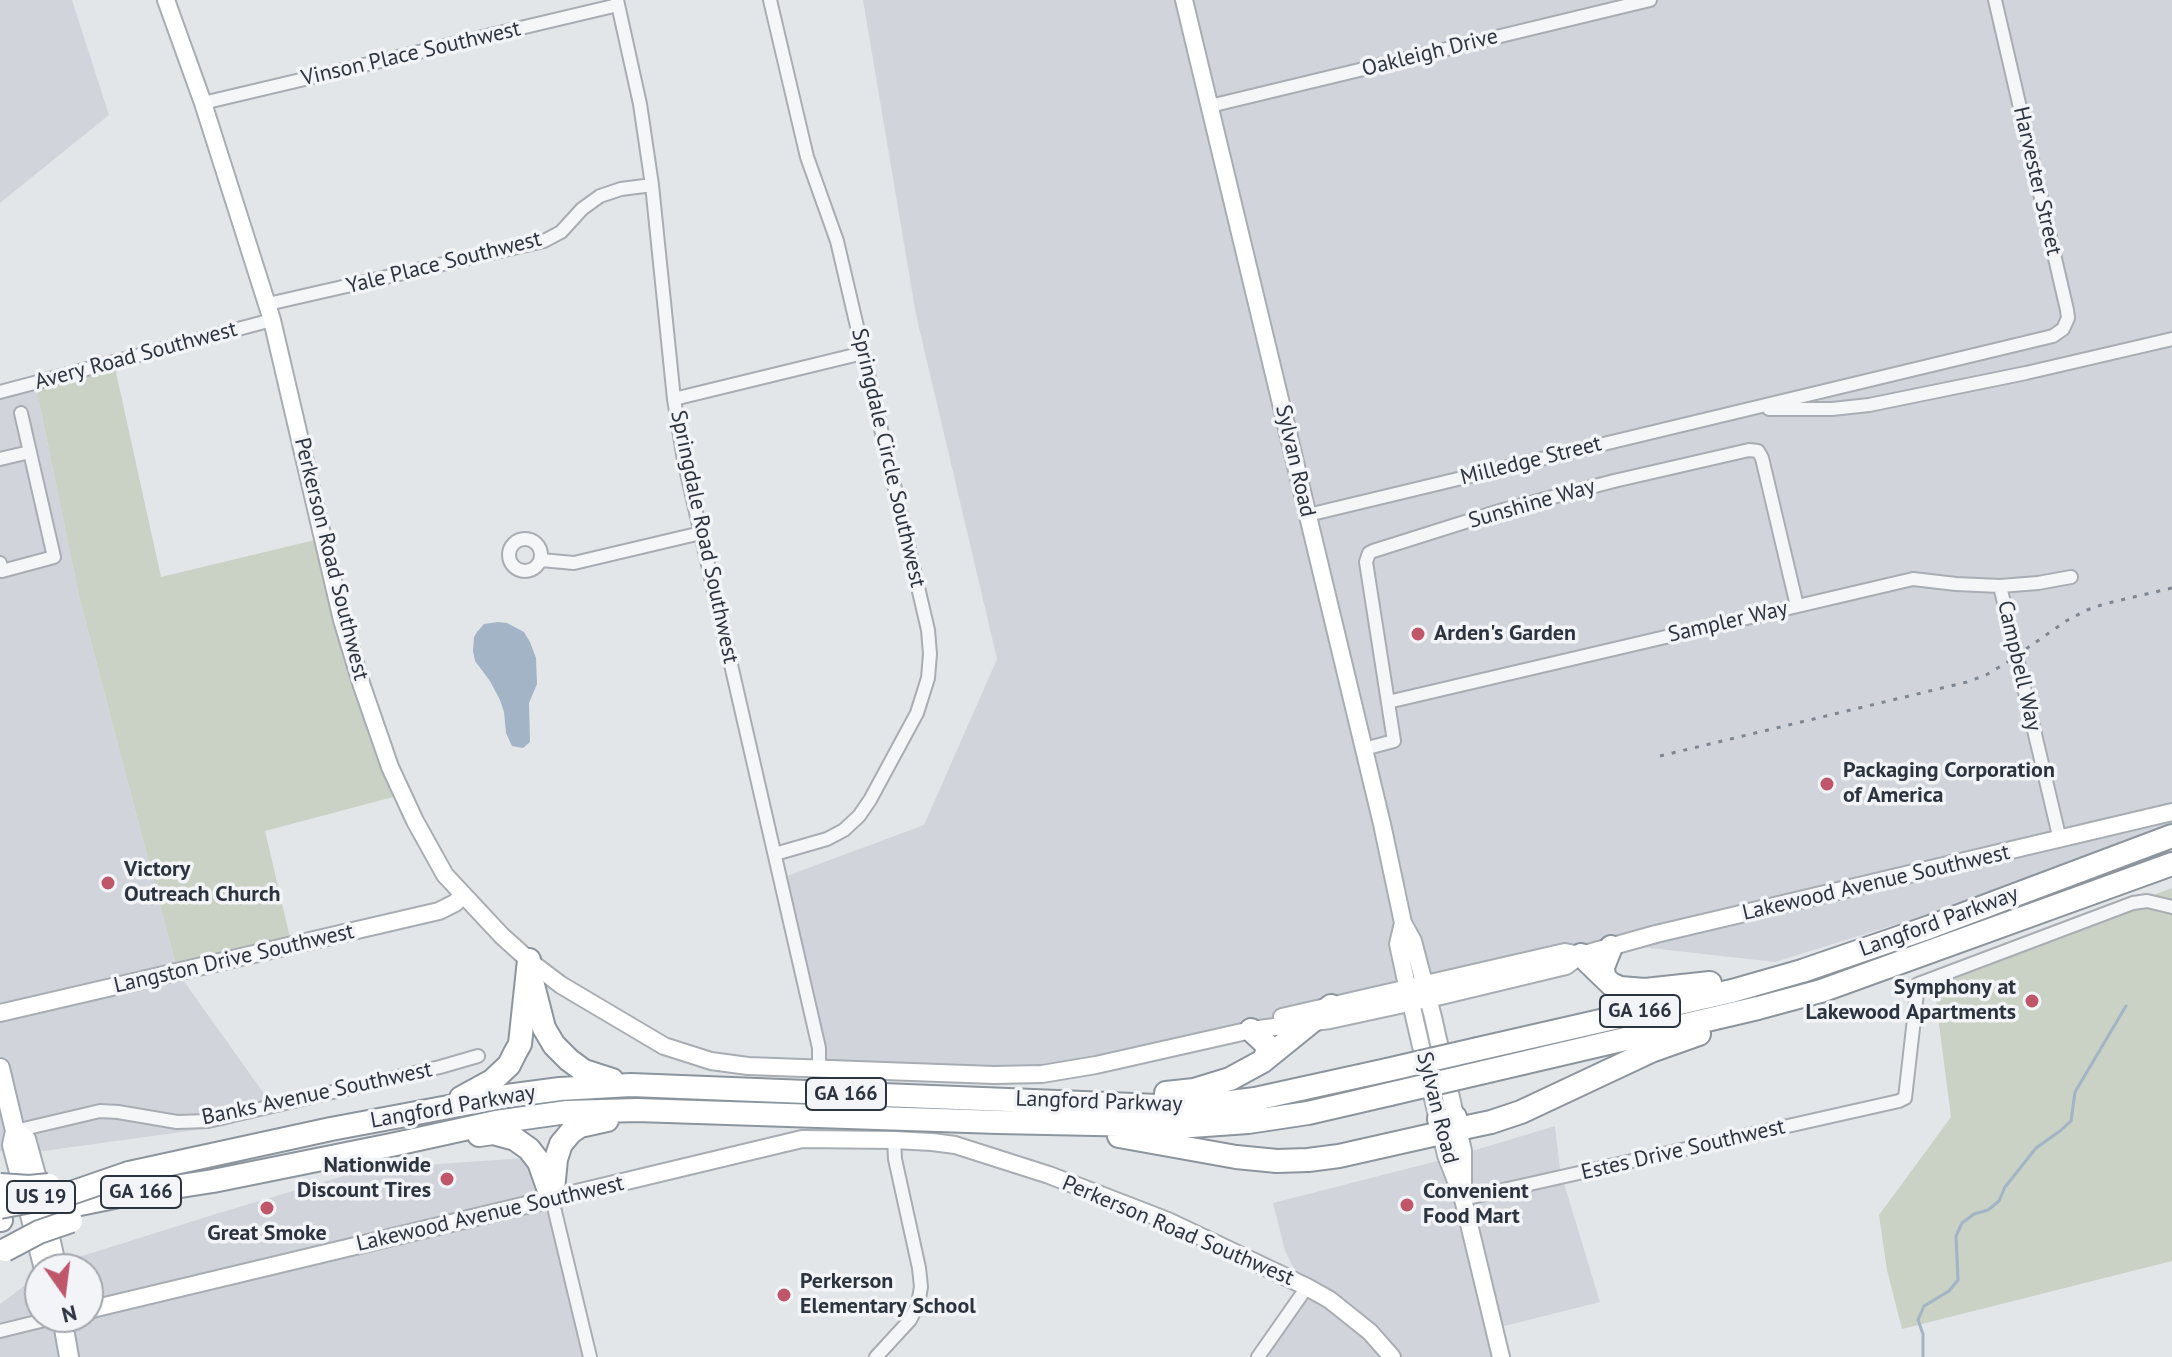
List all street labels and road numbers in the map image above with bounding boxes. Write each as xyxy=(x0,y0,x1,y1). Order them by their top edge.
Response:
street label: Vinson Place Southwest xyxy=(299,16,523,92)
street label: Oakleigh Drive xyxy=(1359,23,1501,83)
street label: Harvester Street xyxy=(2007,104,2067,258)
street label: Yale Place Southwest xyxy=(344,226,544,300)
street label: Avery Road Southwest xyxy=(32,316,240,396)
street label: Springdale Circle Southwest xyxy=(845,326,931,590)
street label: Sylvan Road xyxy=(1269,402,1321,520)
street label: Springdale Road Southwest xyxy=(664,408,744,666)
street label: Milledge Street xyxy=(1458,431,1604,491)
street label: Perkerson Road Southwest xyxy=(288,435,374,683)
street label: Sunshine Way xyxy=(1466,473,1598,535)
street label: Sampler Way xyxy=(1666,595,1790,649)
street label: Campbell Way xyxy=(1991,598,2047,734)
street label: Lakewood Avenue Southwest xyxy=(1740,839,2012,927)
street label: Langford Parkway xyxy=(1856,881,2022,963)
street label: Langston Drive Southwest xyxy=(111,919,357,999)
road number: GA 166 xyxy=(1600,995,1680,1027)
street label: Sylvan Road xyxy=(1410,1049,1464,1167)
street label: Banks Avenue Southwest xyxy=(199,1057,435,1131)
road number: GA 166 xyxy=(806,1078,886,1110)
street label: Langford Parkway xyxy=(368,1079,538,1135)
street label: Langford Parkway xyxy=(1015,1086,1183,1118)
street label: Estes Drive Southwest xyxy=(1578,1114,1788,1186)
street label: Lakewood Avenue Southwest xyxy=(354,1170,626,1258)
street label: Perkerson Road Southwest xyxy=(1058,1170,1298,1292)
road number: GA 166 xyxy=(101,1176,181,1208)
road number: US 19 xyxy=(7,1181,75,1213)

